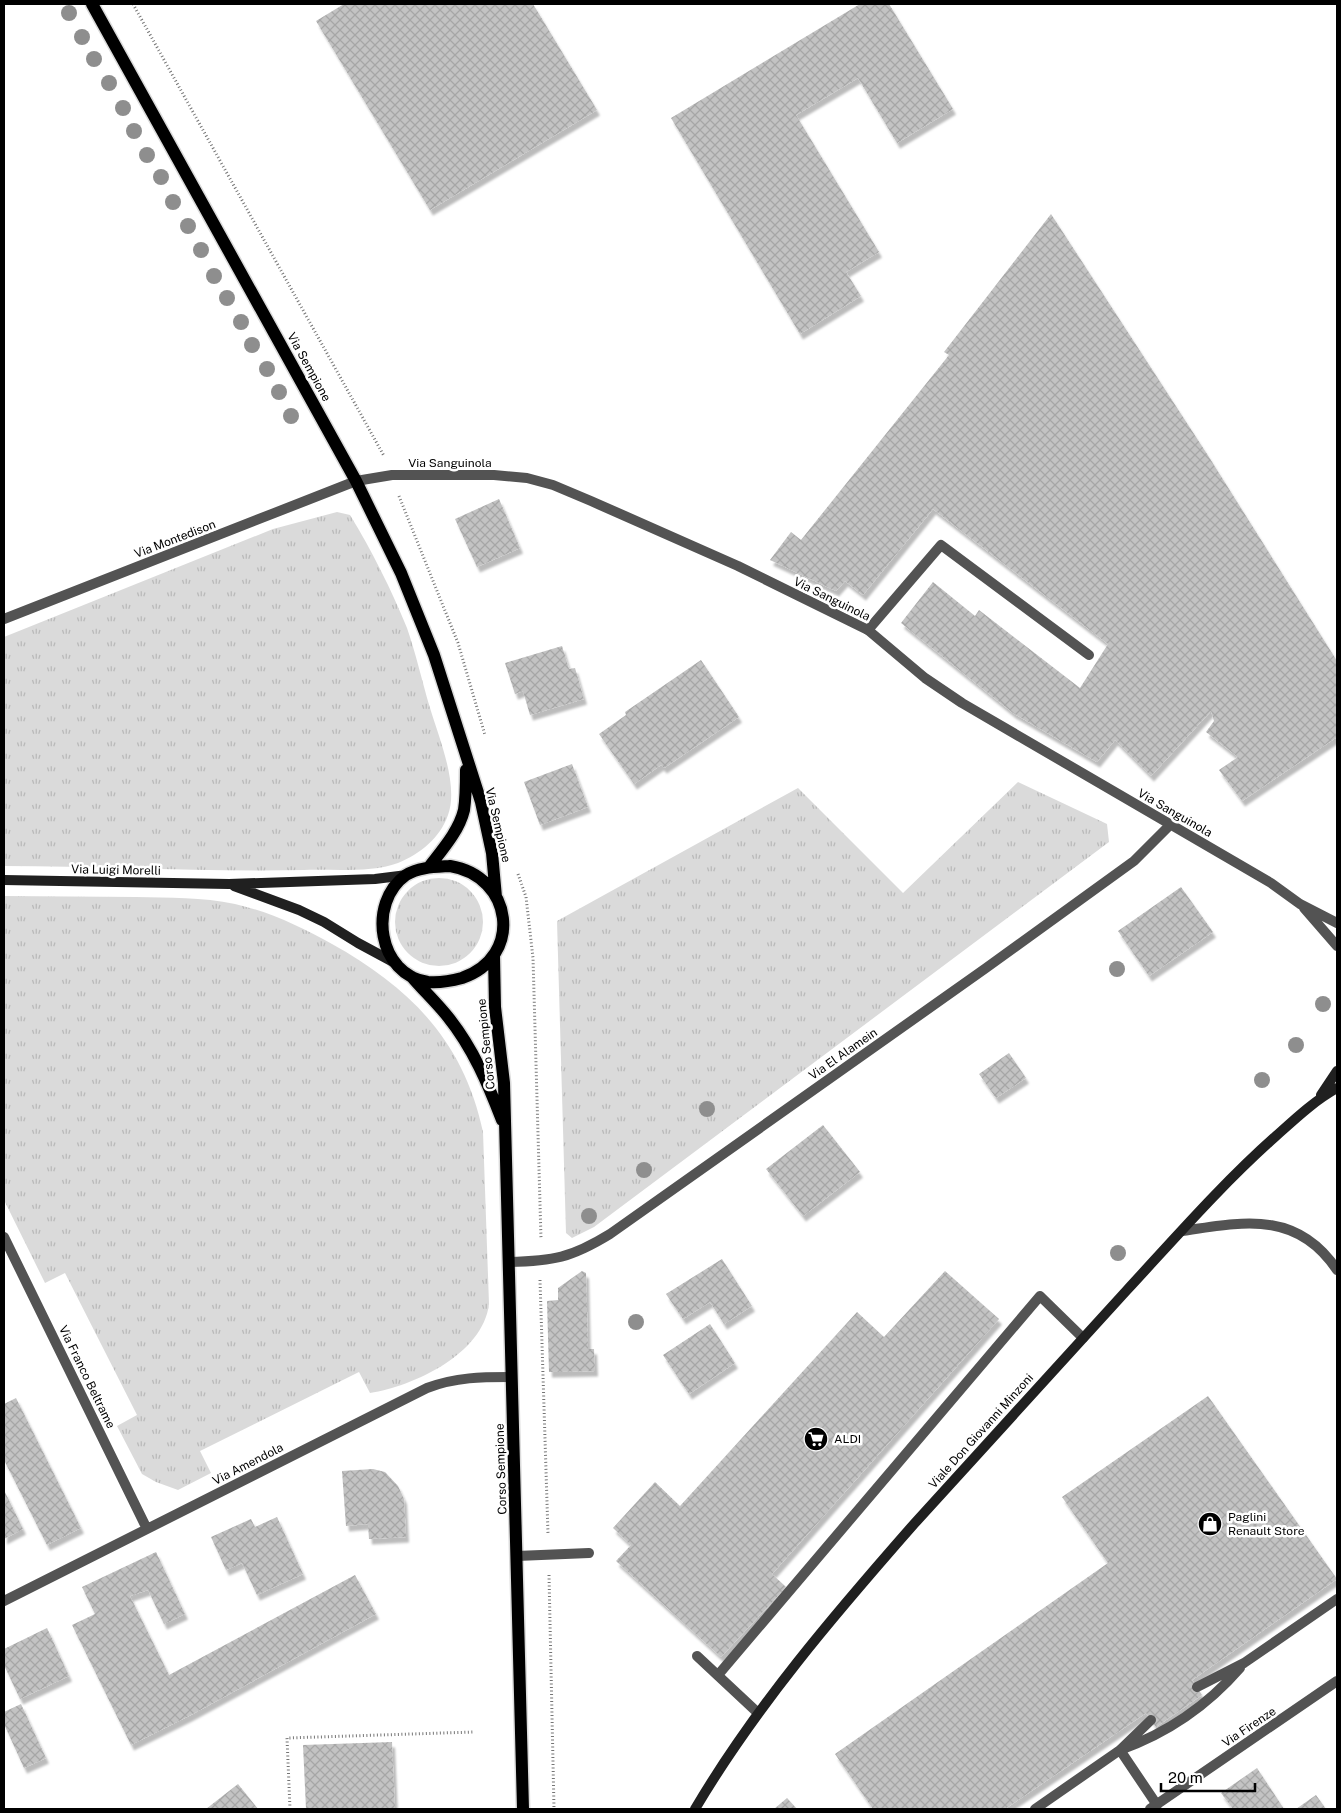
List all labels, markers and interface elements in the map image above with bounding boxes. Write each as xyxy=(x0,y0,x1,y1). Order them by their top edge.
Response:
street label: Via Sempione xyxy=(284,330,334,404)
street label: Via Sanguinola xyxy=(408,456,492,470)
street label: Via Montedison xyxy=(132,517,218,561)
street label: Via Sanguinola xyxy=(791,574,873,624)
street label: Via Sempione xyxy=(483,786,513,864)
street label: Via Sanguinola xyxy=(1135,786,1215,840)
street label: Via Luigi Morelli xyxy=(71,862,161,878)
street label: Corso Sempione xyxy=(474,998,498,1090)
street label: Via El Alamein xyxy=(806,1025,880,1083)
street label: Via Franco Beltrame xyxy=(56,1323,118,1431)
street label: Viale Don Giovanni Minzoni xyxy=(926,1371,1036,1491)
street label: Corso Sempione xyxy=(492,1423,510,1515)
supermarket icon: ALDI xyxy=(803,1426,829,1452)
place label: ALDI xyxy=(834,1432,861,1446)
street label: Via Amendola xyxy=(210,1440,286,1488)
place label: Paglini Renault Store xyxy=(1228,1510,1305,1538)
shop icon: Paglini Renault Store xyxy=(1197,1511,1223,1537)
street label: Via Firenze xyxy=(1220,1704,1279,1750)
scale bar xyxy=(1161,1760,1255,1792)
text: 20 m xyxy=(1168,1769,1203,1786)

